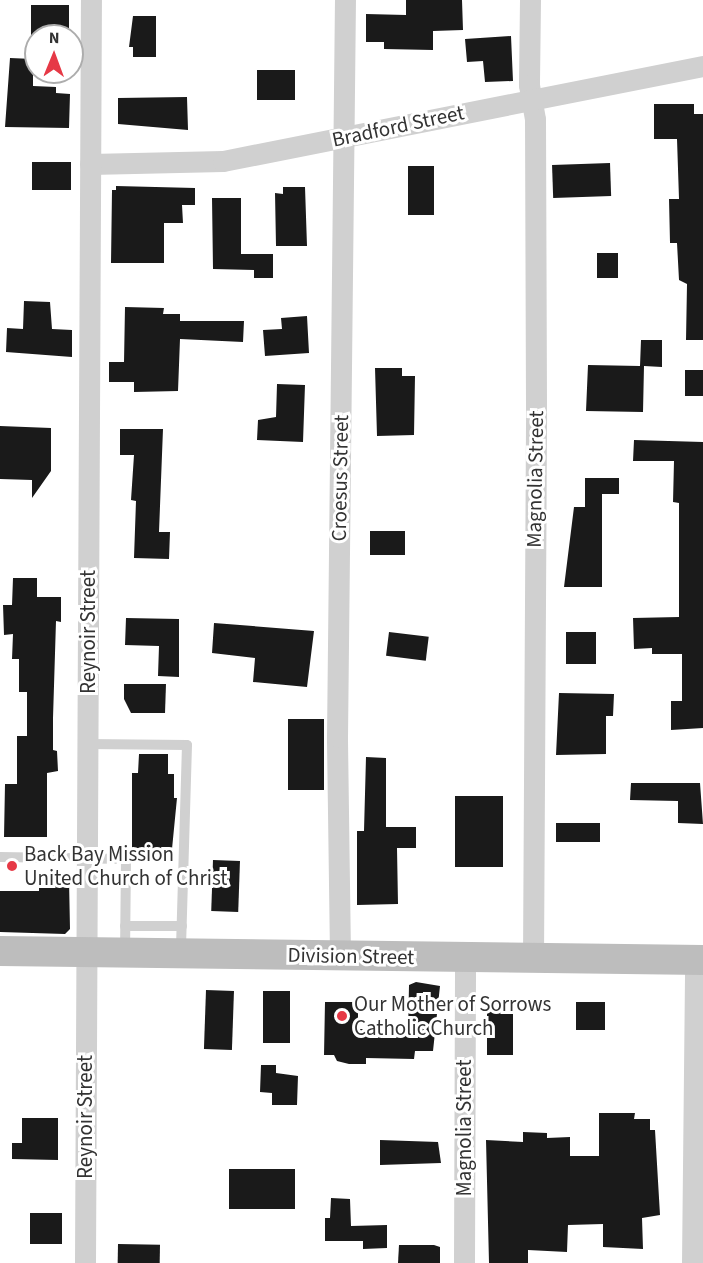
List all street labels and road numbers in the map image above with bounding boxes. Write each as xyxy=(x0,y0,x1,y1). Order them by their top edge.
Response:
street label: Bradford Street xyxy=(330,100,466,152)
street label: Magnolia Street xyxy=(521,410,549,548)
street label: Croesus Street xyxy=(326,414,354,542)
street label: Reynoir Street xyxy=(75,570,101,694)
street label: Division Street xyxy=(287,942,415,970)
street label: Reynoir Street xyxy=(72,1055,98,1179)
street label: Magnolia Street xyxy=(451,1059,477,1197)

